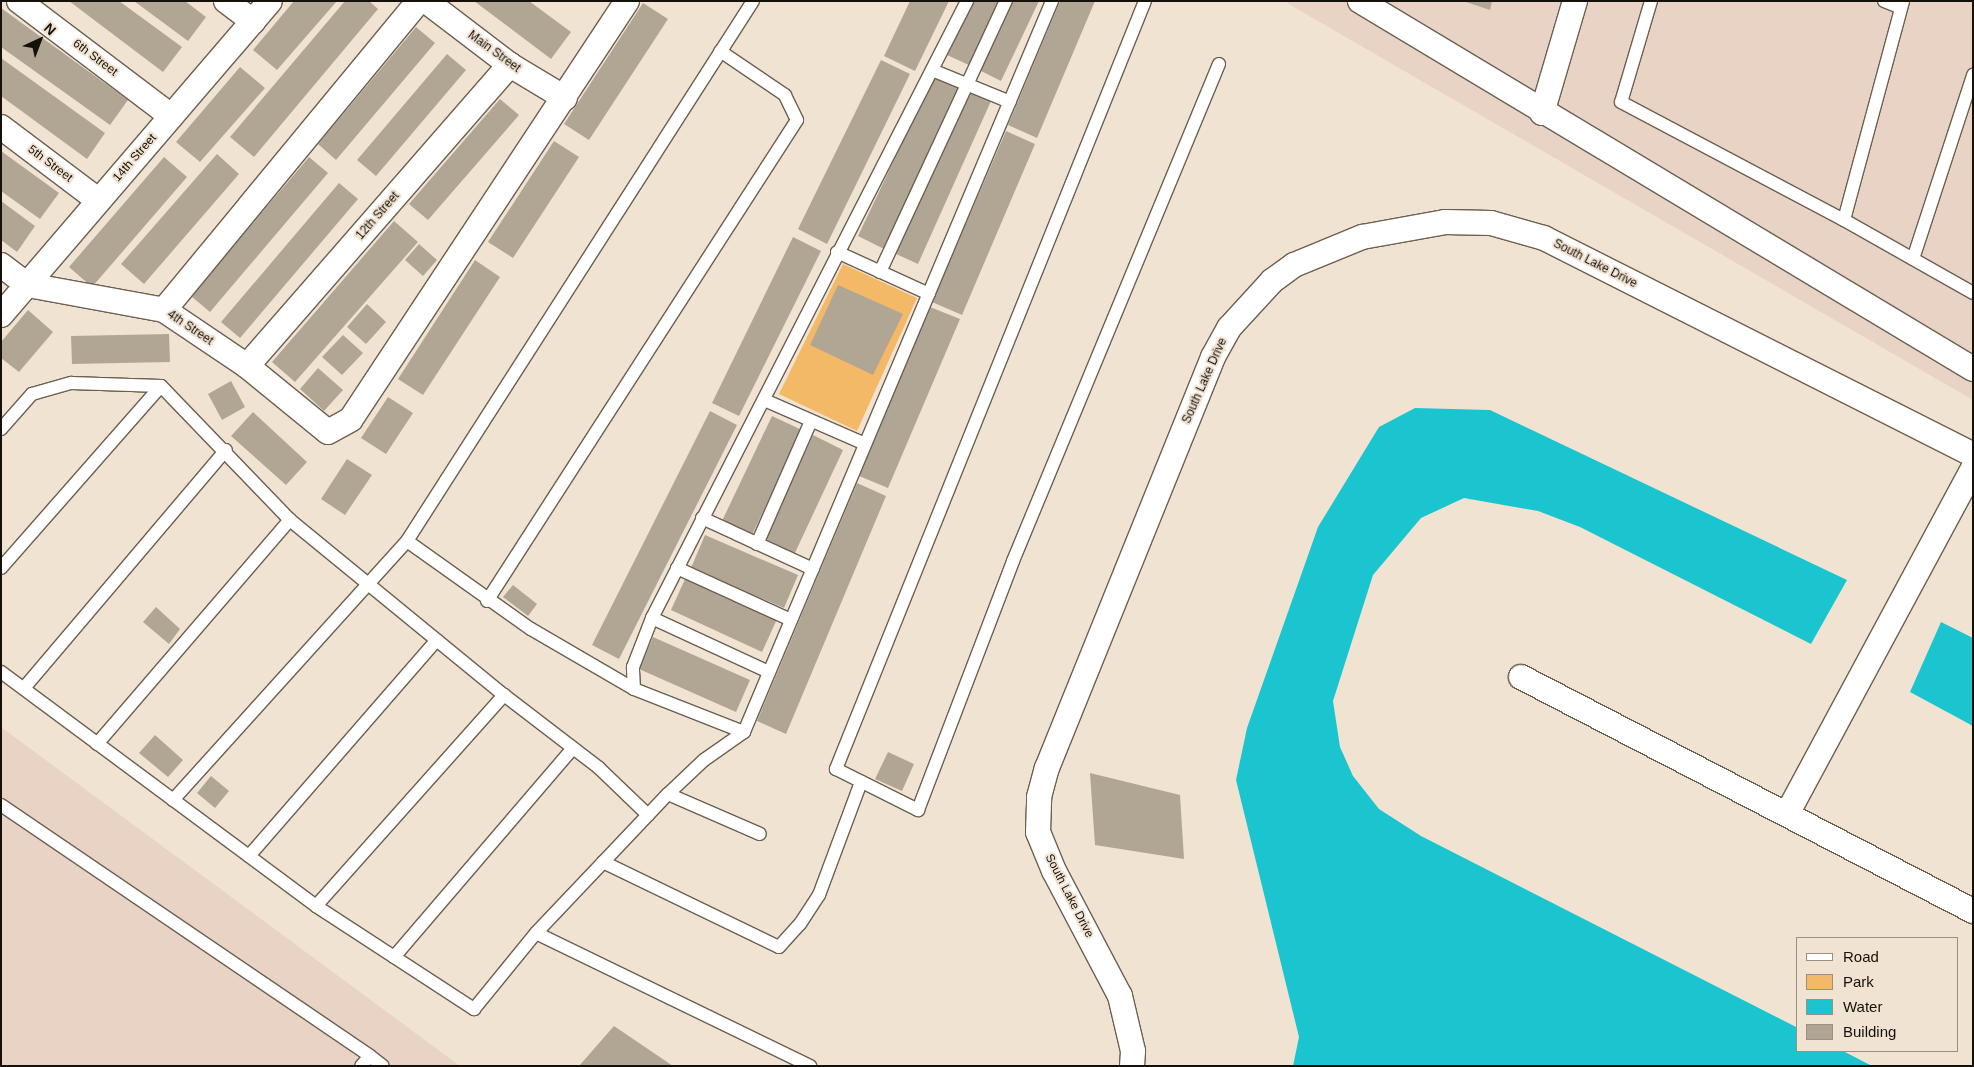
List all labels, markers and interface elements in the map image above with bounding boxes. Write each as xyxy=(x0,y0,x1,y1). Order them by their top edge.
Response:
north arrow xyxy=(15,15,65,65)
text: N xyxy=(41,20,59,38)
street label: Main Street xyxy=(465,28,523,76)
street label: 6th Street xyxy=(70,37,120,79)
street label: 14th Street xyxy=(110,131,160,185)
street label: 5th Street xyxy=(25,143,75,185)
street label: 12th Street xyxy=(353,189,403,243)
street label: South Lake Drive xyxy=(1551,237,1639,291)
street label: 4th Street xyxy=(164,307,216,349)
street label: South Lake Drive xyxy=(1180,336,1230,426)
street label: South Lake Drive xyxy=(1042,852,1096,940)
legend xyxy=(1796,937,1959,1052)
text: Road xyxy=(1843,948,1879,965)
text: Park xyxy=(1843,973,1874,990)
text: Water xyxy=(1843,998,1882,1015)
text: Building xyxy=(1843,1023,1896,1040)

